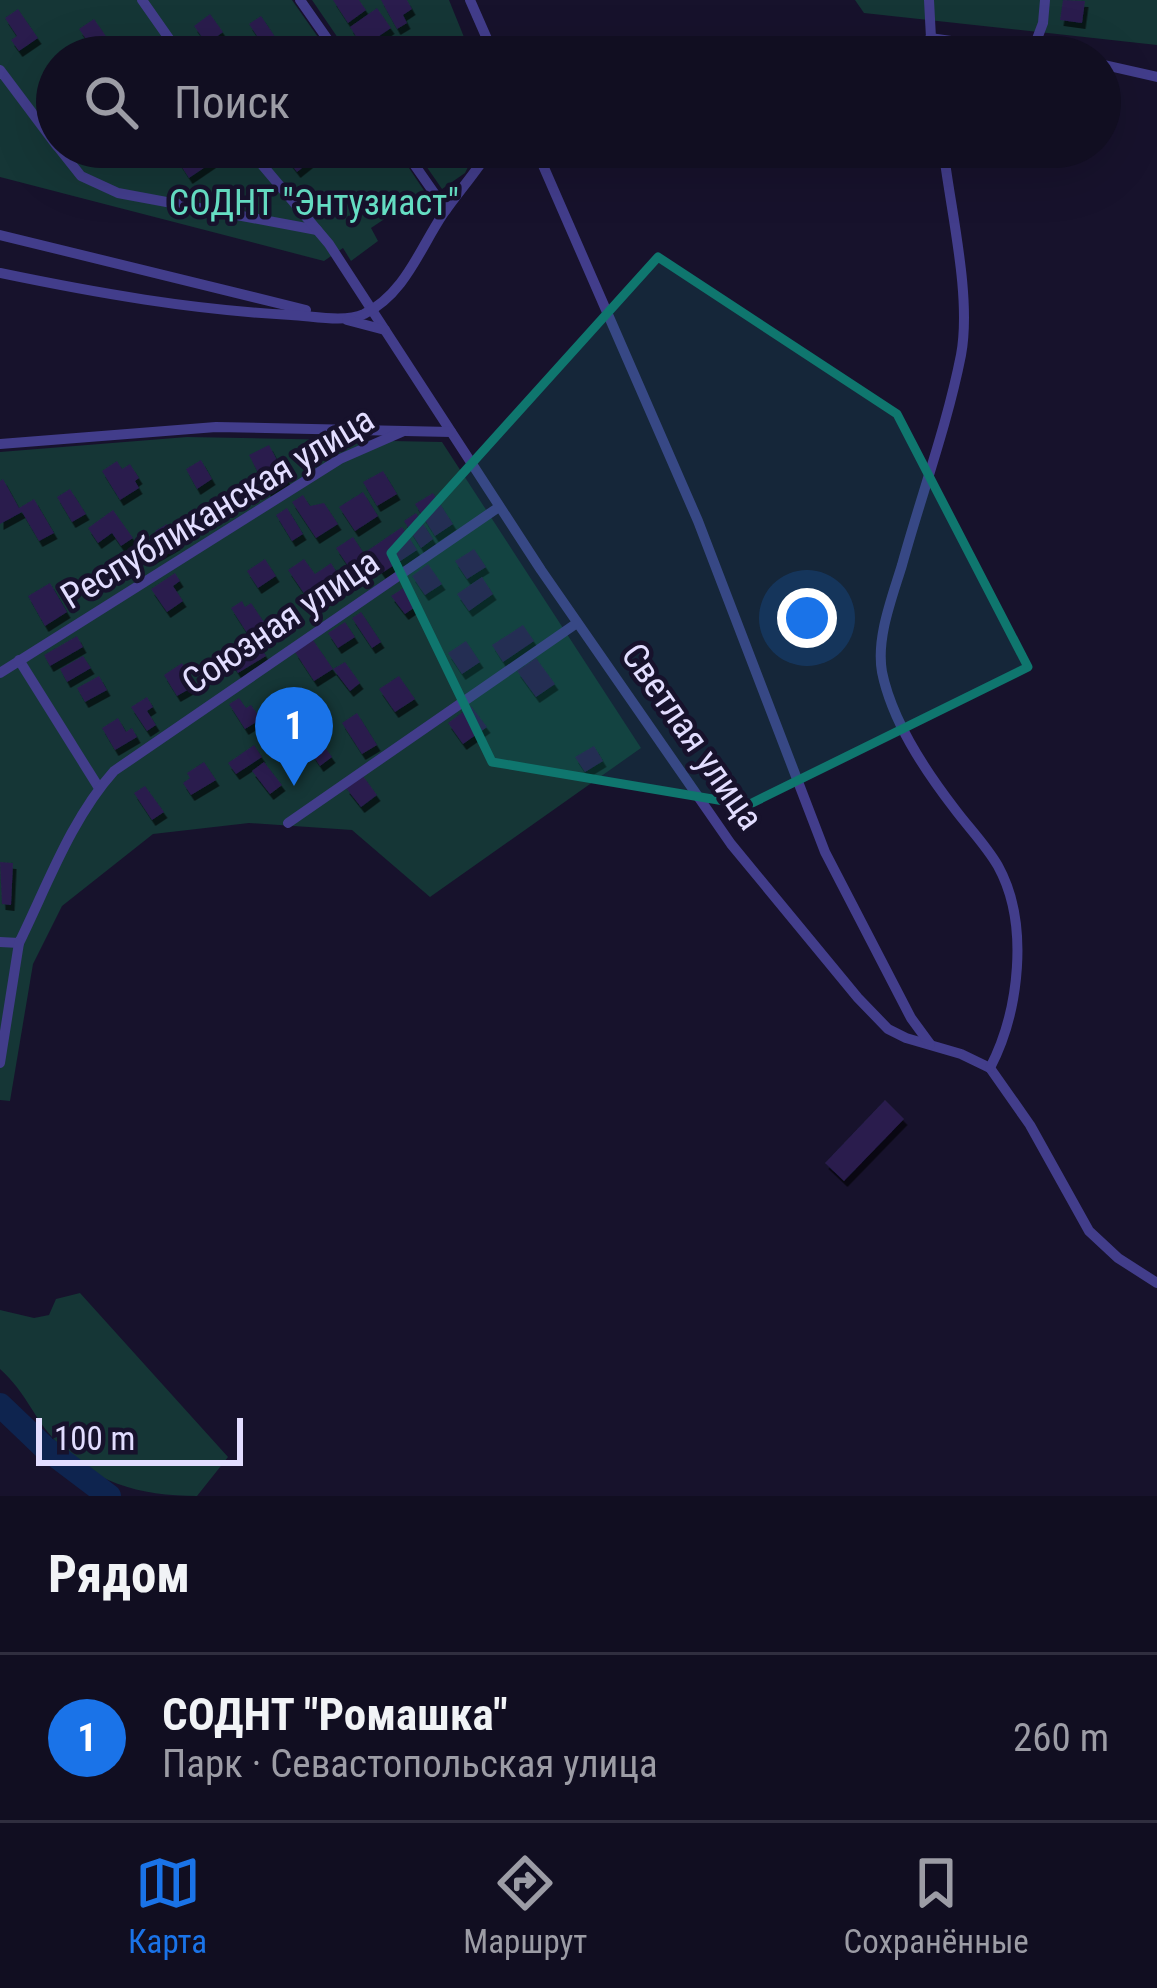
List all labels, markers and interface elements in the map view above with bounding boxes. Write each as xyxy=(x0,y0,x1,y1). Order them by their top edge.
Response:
search box xyxy=(36,36,1121,168)
icon: search xyxy=(78,69,144,135)
text: Поиск xyxy=(174,76,290,129)
park label: СОДНТ "Энтузиаст" xyxy=(169,182,459,224)
street label: Республиканская улица xyxy=(53,398,382,618)
street label: Союзная улица xyxy=(174,541,387,703)
your location xyxy=(777,588,837,648)
street label: Светлая улица xyxy=(613,635,772,838)
pin: 1 xyxy=(255,687,333,786)
scale bar xyxy=(36,1412,243,1465)
text: 100 m xyxy=(54,1419,135,1458)
text: Рядом xyxy=(48,1545,190,1604)
text: СОДНТ "Ромашка" xyxy=(162,1688,508,1741)
text: 1 xyxy=(77,1715,97,1761)
text: 260 m xyxy=(1013,1715,1109,1761)
text: Парк · Севастопольская улица xyxy=(162,1741,658,1787)
tab: Карта xyxy=(128,1850,207,1961)
tab: Маршрут xyxy=(463,1850,587,1961)
tab: Сохранённые xyxy=(844,1850,1029,1961)

